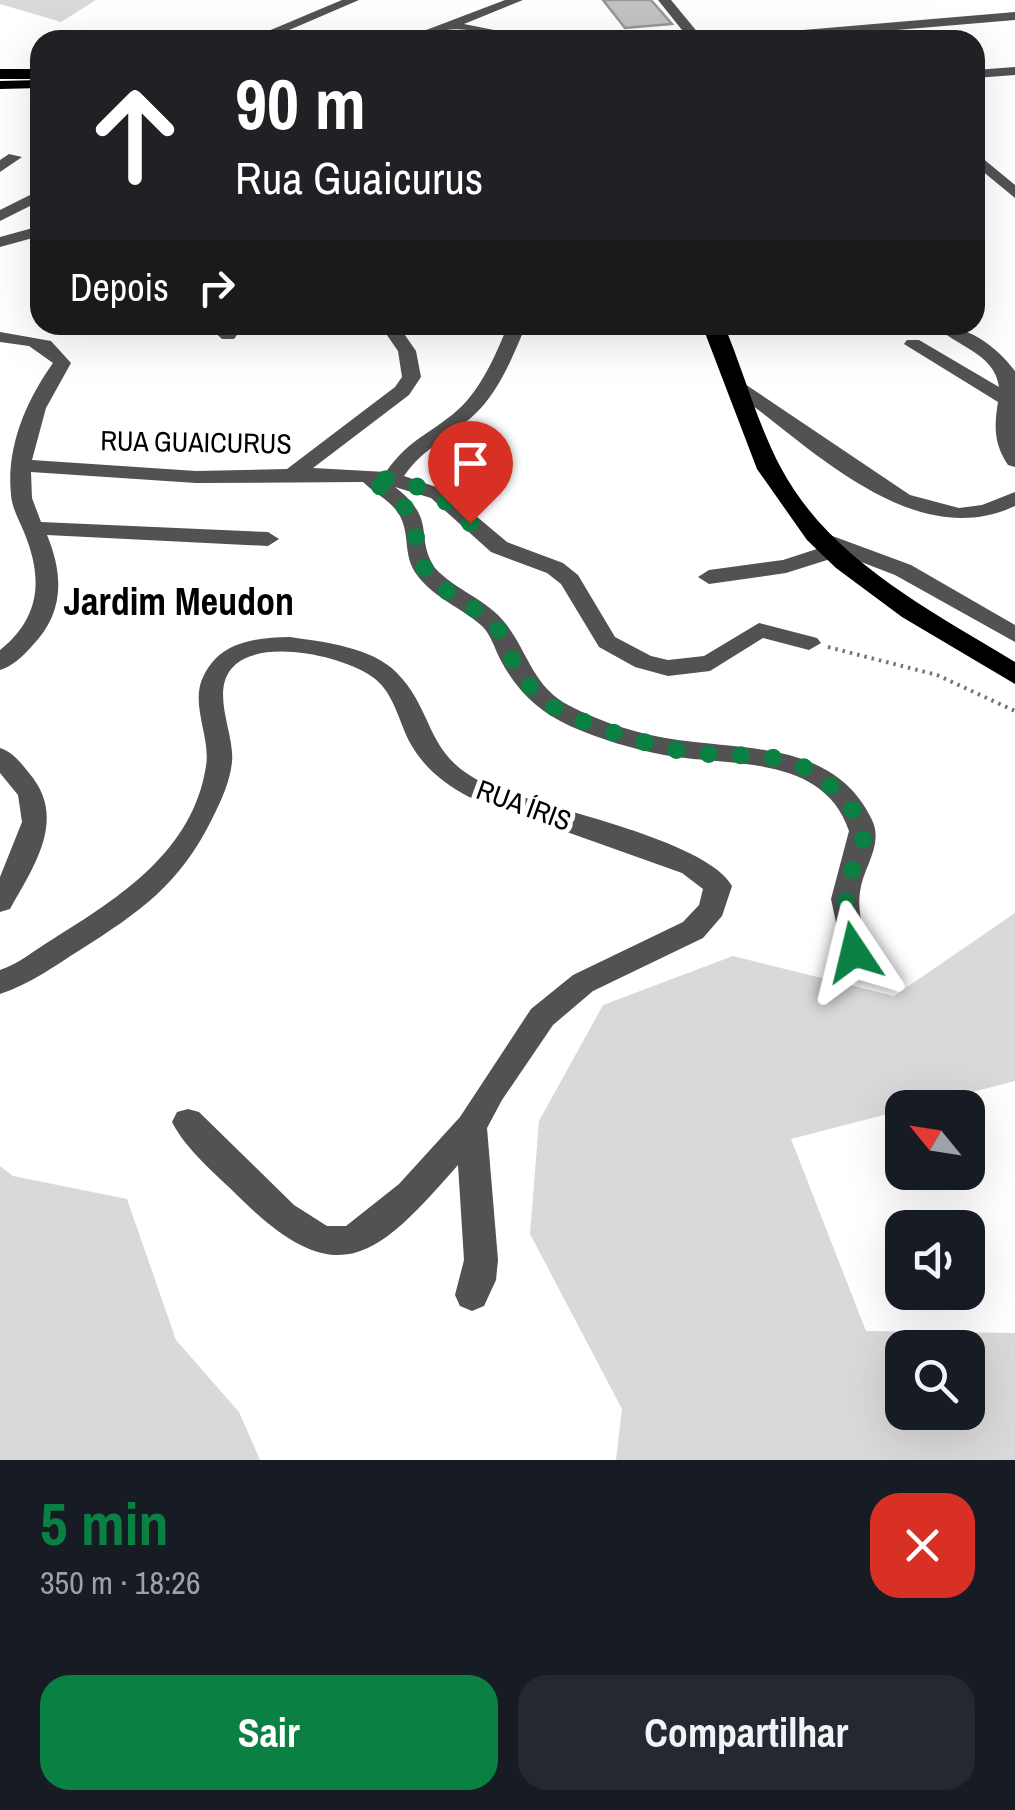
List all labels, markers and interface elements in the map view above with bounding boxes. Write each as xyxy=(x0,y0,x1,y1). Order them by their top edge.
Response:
text: 90 m xyxy=(235,57,366,151)
icon: ahead xyxy=(70,70,200,200)
text: Rua Guaicurus xyxy=(235,147,483,208)
icon: right xyxy=(189,260,244,315)
text: Depois xyxy=(70,262,169,313)
street label: RUA GUAICURUS xyxy=(100,421,292,463)
pin xyxy=(428,421,513,524)
icon: arrive xyxy=(443,436,498,491)
district label: Jardim Meudon xyxy=(64,576,294,627)
street label: RUA ÍRIS xyxy=(471,770,577,840)
position arrow xyxy=(802,900,906,1004)
north arrow xyxy=(885,1090,985,1190)
map controls xyxy=(885,1090,985,1430)
button: sound xyxy=(885,1210,985,1310)
button: search xyxy=(885,1330,985,1430)
text: 5 min xyxy=(40,1483,169,1564)
button: close xyxy=(870,1493,975,1598)
text: 350 m · 18:26 xyxy=(40,1561,200,1604)
button: Sair xyxy=(40,1675,498,1790)
button: Compartilhar xyxy=(518,1675,975,1790)

